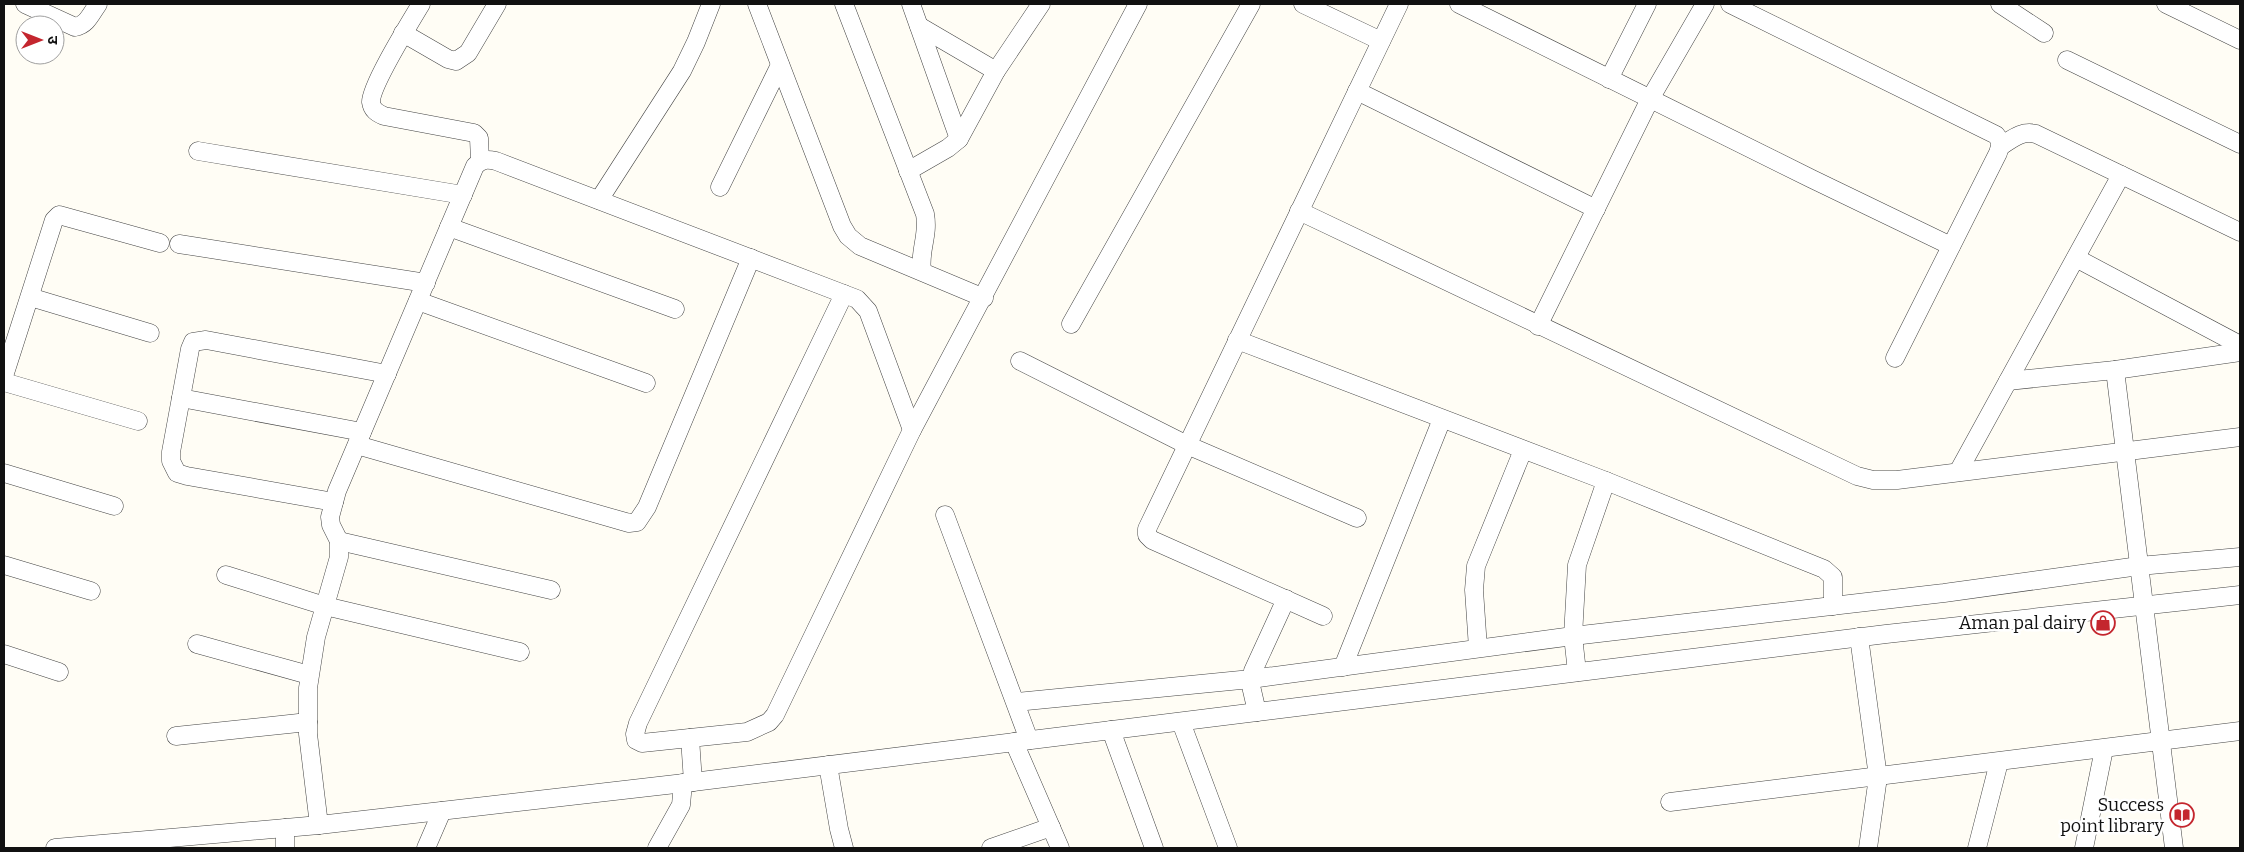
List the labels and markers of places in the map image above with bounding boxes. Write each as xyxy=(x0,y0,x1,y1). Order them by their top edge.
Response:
shop icon: Aman pal dairy xyxy=(2090,610,2116,636)
place label: Aman pal dairy xyxy=(1959,612,2086,634)
place label: Success point library xyxy=(2060,794,2164,837)
library icon: Success point library xyxy=(2169,802,2195,828)

